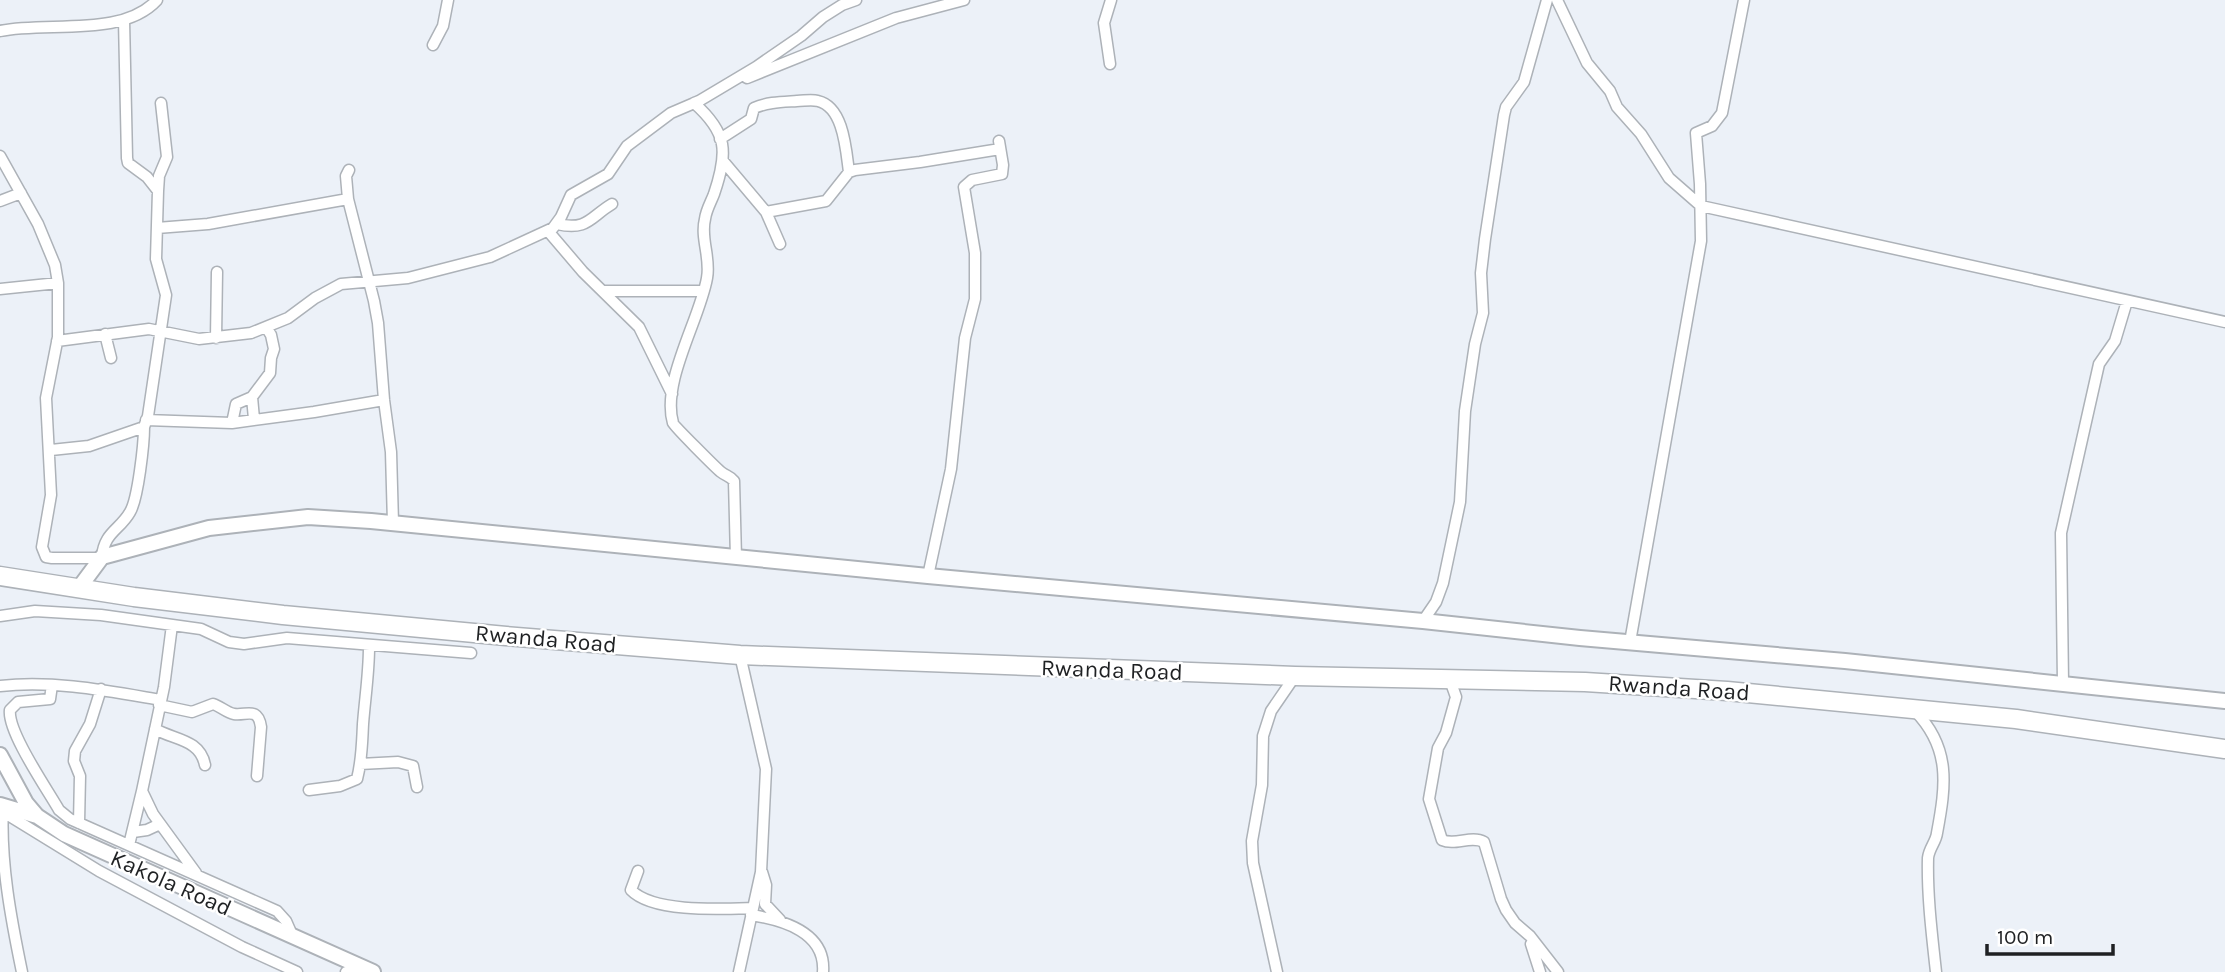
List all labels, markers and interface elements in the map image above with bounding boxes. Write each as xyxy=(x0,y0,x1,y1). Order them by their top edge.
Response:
street label: Rwanda Road xyxy=(474,619,618,659)
street label: Rwanda Road xyxy=(1041,654,1183,686)
street label: Rwanda Road xyxy=(1607,670,1751,706)
street label: Kakola Road xyxy=(106,844,236,922)
scale bar xyxy=(1987,912,2113,956)
text: 100 m xyxy=(1997,925,2054,949)

